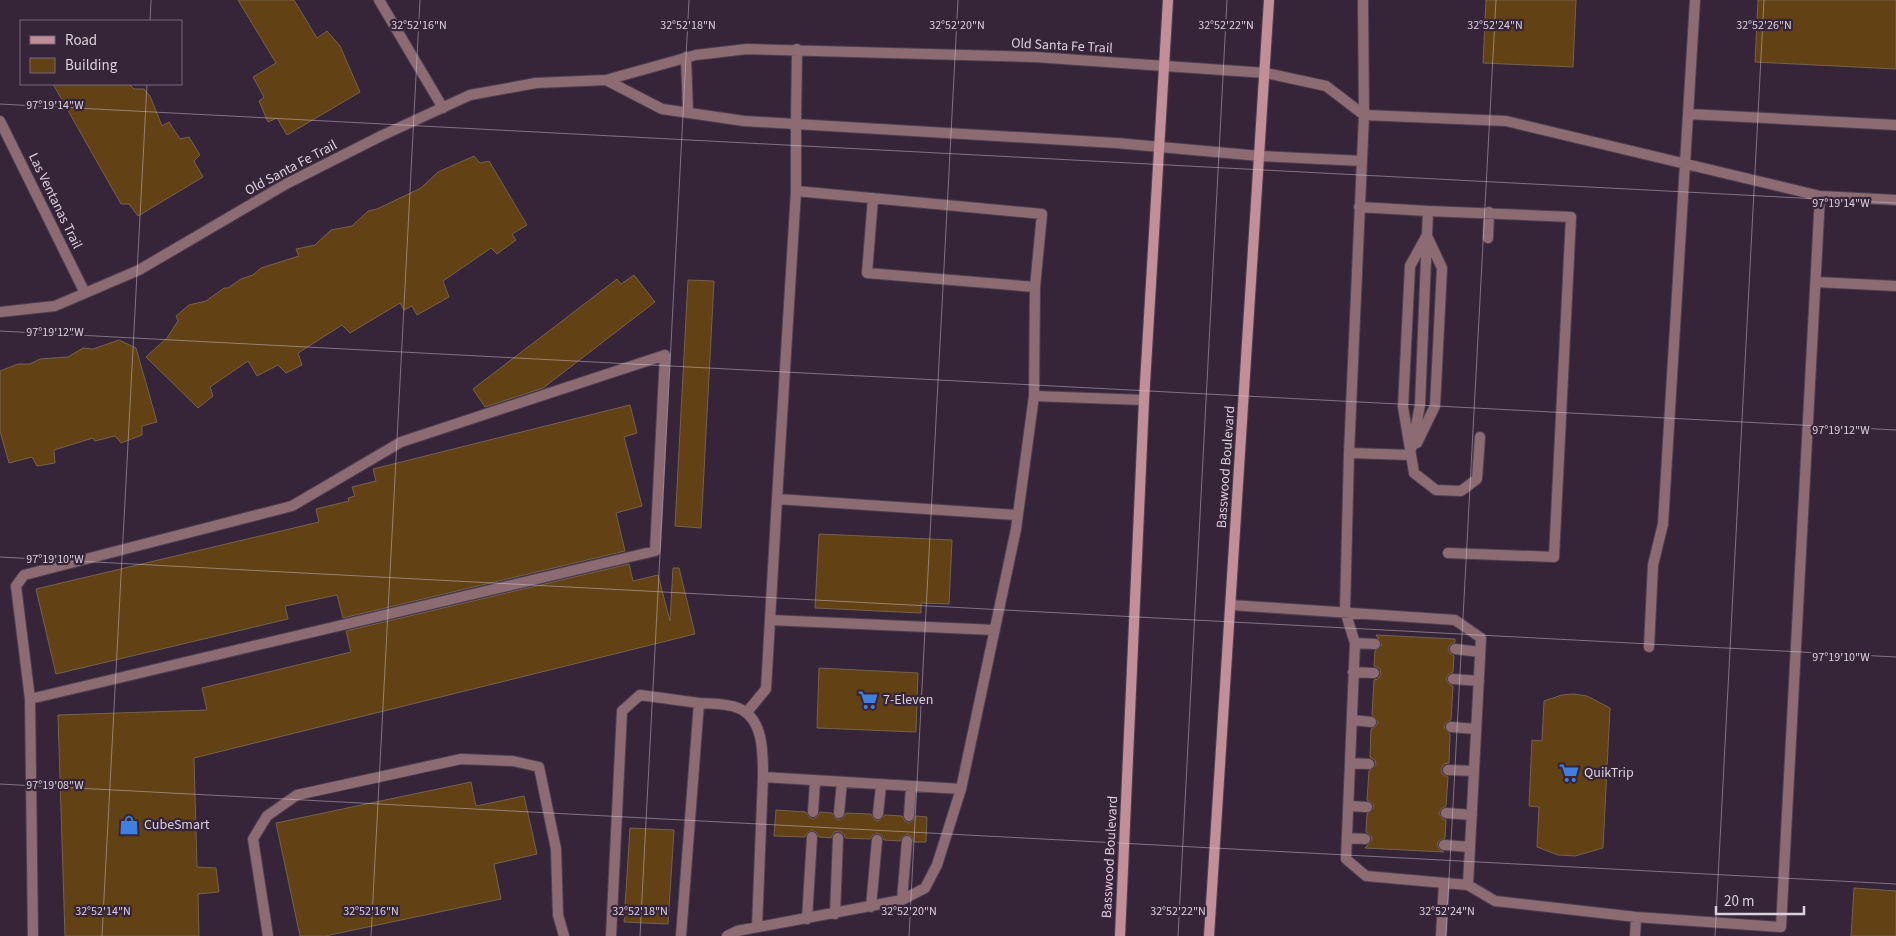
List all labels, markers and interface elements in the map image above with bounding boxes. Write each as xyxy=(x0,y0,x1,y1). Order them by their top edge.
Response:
text: 32°52'16"N xyxy=(391,17,447,34)
text: 32°52'18"N xyxy=(660,17,716,34)
text: 32°52'20"N xyxy=(929,17,985,34)
text: 32°52'22"N xyxy=(1198,17,1254,34)
text: 32°52'24"N xyxy=(1467,17,1523,34)
text: 32°52'26"N xyxy=(1736,17,1792,34)
legend xyxy=(20,20,182,85)
text: Road xyxy=(65,30,97,51)
street label: Old Santa Fe Trail xyxy=(1011,33,1114,59)
text: Building xyxy=(65,55,118,76)
text: 97°19'14"W xyxy=(26,97,84,114)
street label: Old Santa Fe Trail xyxy=(241,135,341,201)
street label: Las Ventanas Trail xyxy=(23,150,87,253)
text: 97°19'14"W xyxy=(1812,195,1870,212)
text: 97°19'12"W xyxy=(26,324,84,341)
street label: Basswood Boulevard xyxy=(1212,405,1240,529)
text: 97°19'12"W xyxy=(1812,422,1870,439)
text: 97°19'10"W xyxy=(26,551,84,568)
text: 97°19'10"W xyxy=(1812,649,1870,666)
supermarket icon: 7-Eleven xyxy=(857,689,879,711)
place label: 7-Eleven xyxy=(883,690,933,710)
supermarket icon: QuikTrip xyxy=(1558,762,1580,784)
place label: QuikTrip xyxy=(1584,763,1634,783)
text: 97°19'08"W xyxy=(26,777,84,794)
street label: Basswood Boulevard xyxy=(1097,795,1123,919)
shop icon: CubeSmart xyxy=(118,814,140,836)
place label: CubeSmart xyxy=(144,815,210,835)
scale bar xyxy=(1716,884,1804,916)
text: 20 m xyxy=(1724,891,1754,912)
text: 32°52'14"N xyxy=(75,903,131,920)
text: 32°52'16"N xyxy=(343,903,399,920)
text: 32°52'18"N xyxy=(612,903,668,920)
text: 32°52'20"N xyxy=(881,903,937,920)
text: 32°52'22"N xyxy=(1150,903,1206,920)
text: 32°52'24"N xyxy=(1419,903,1475,920)

